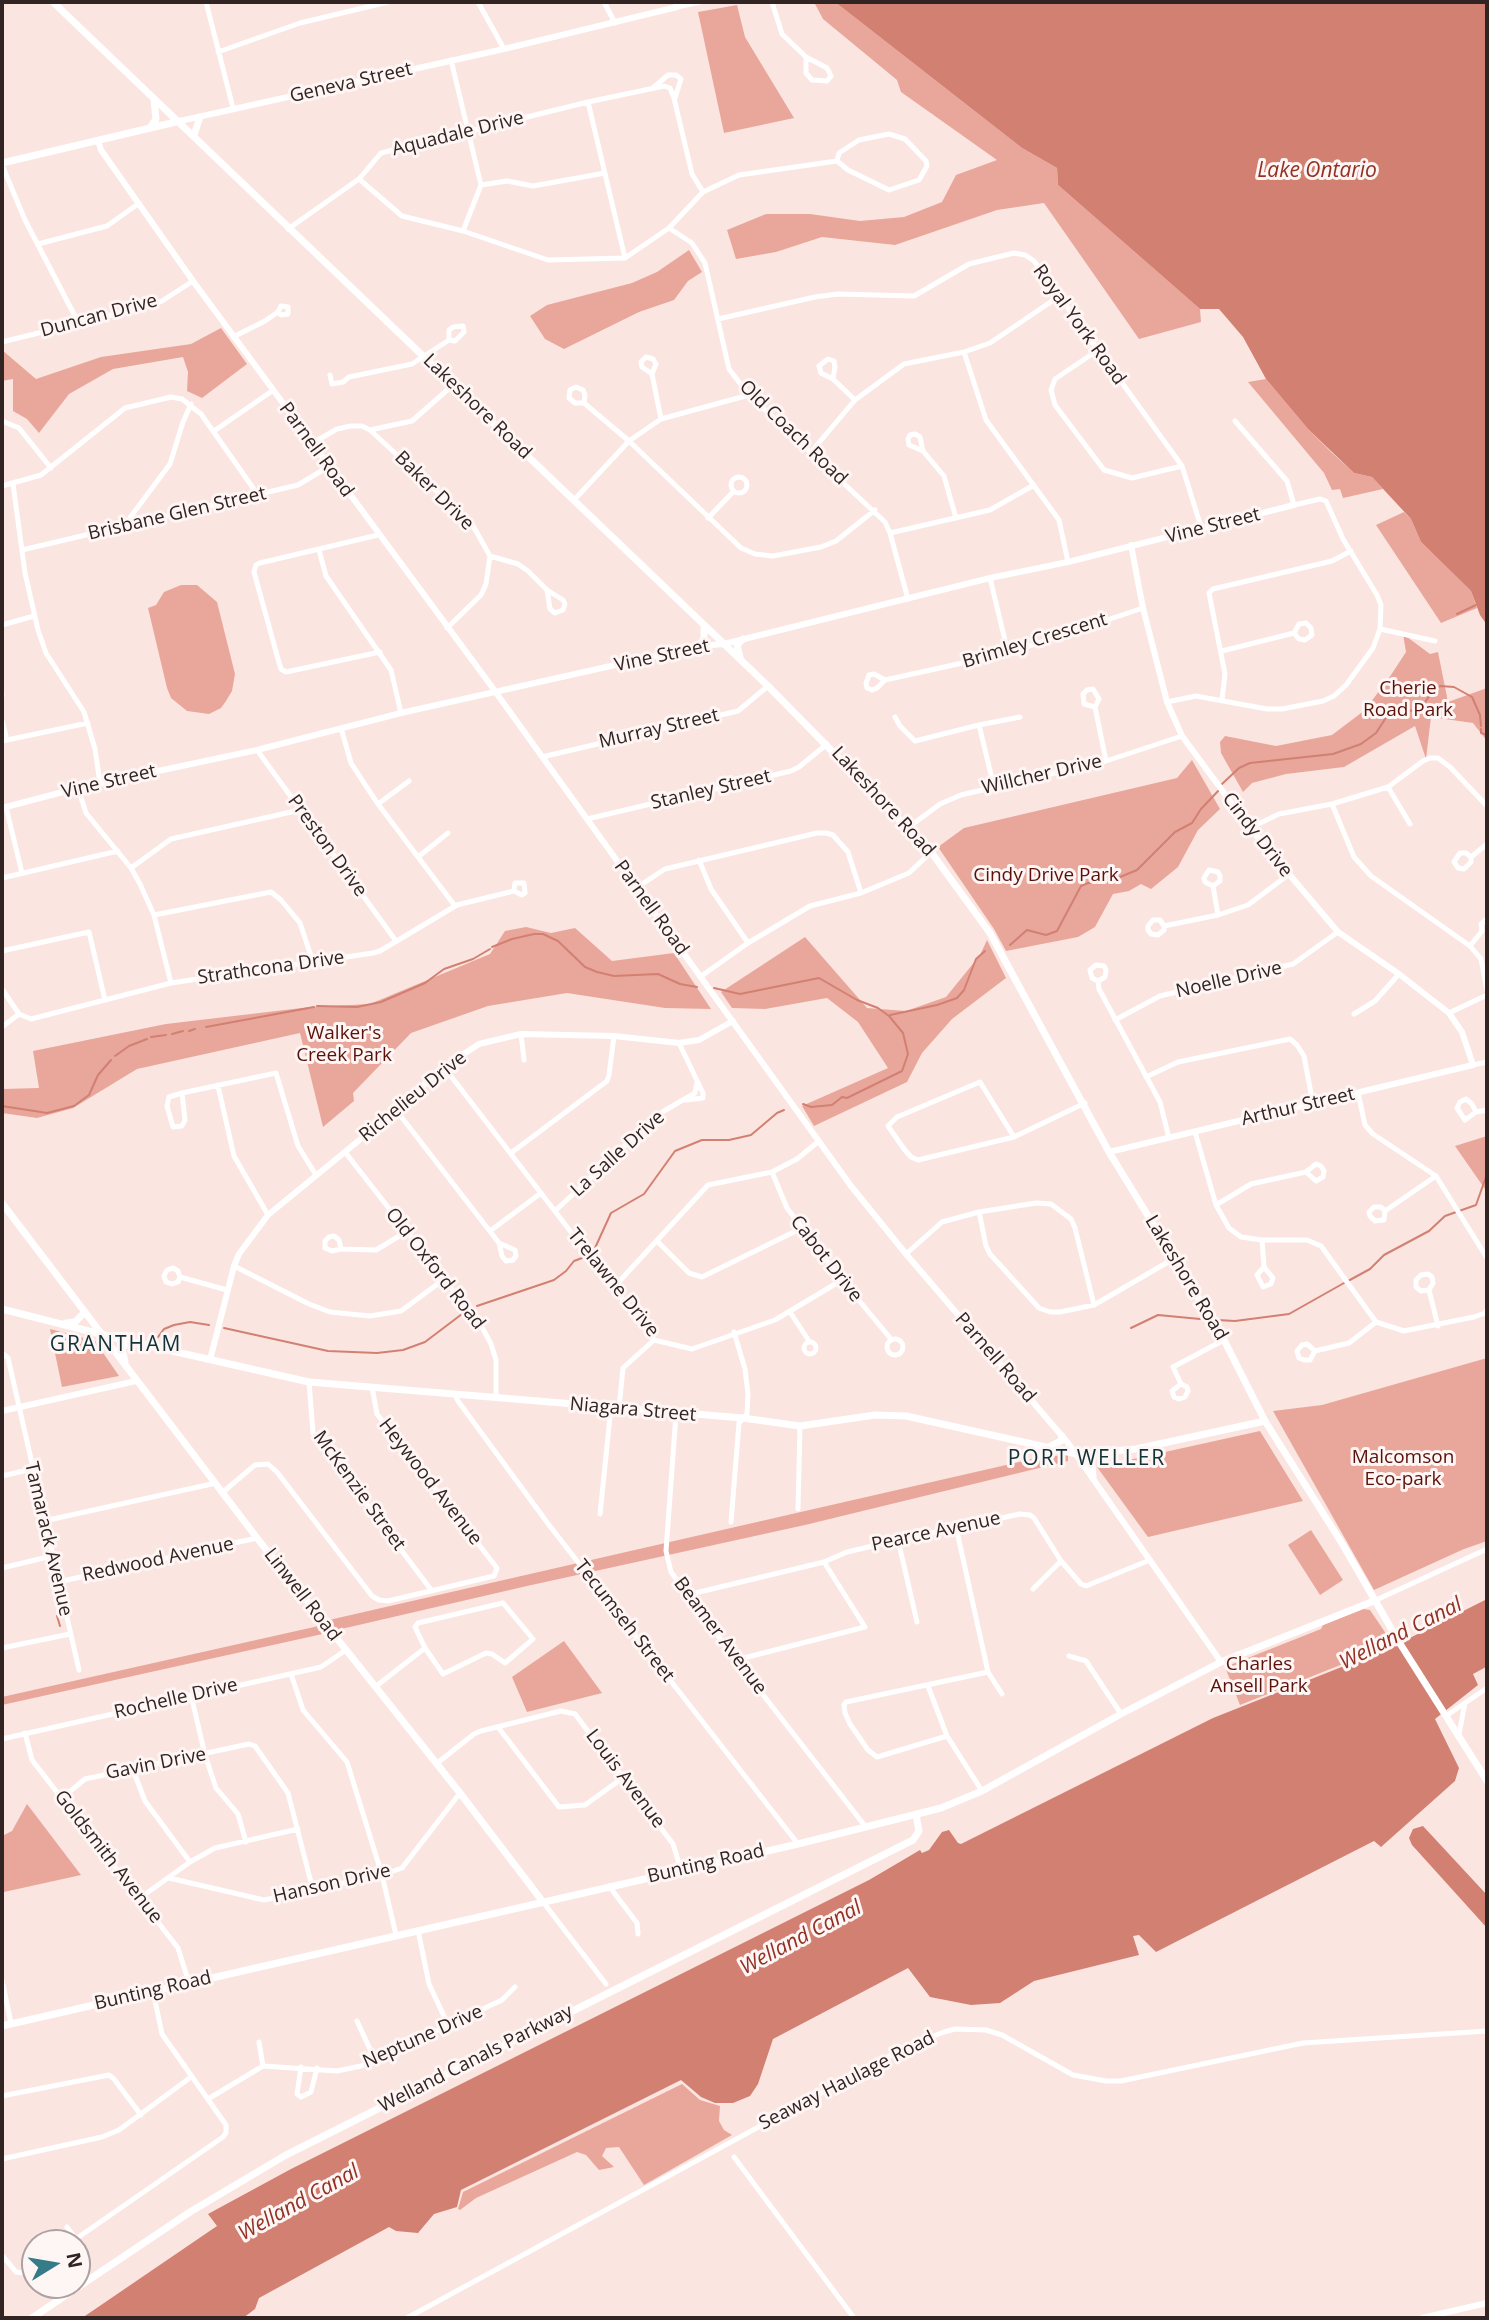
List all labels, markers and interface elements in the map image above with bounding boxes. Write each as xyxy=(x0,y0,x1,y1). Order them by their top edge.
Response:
street label: Geneva Street xyxy=(288,58,414,108)
street label: Aquadale Drive xyxy=(390,107,526,161)
water label: Lake Ontario xyxy=(1257,158,1377,184)
street label: Royal York Road xyxy=(1028,260,1130,390)
street label: Duncan Drive xyxy=(38,289,160,343)
street label: Lakeshore Road xyxy=(418,349,536,465)
street label: Old Coach Road xyxy=(734,376,852,490)
street label: Parnell Road xyxy=(274,398,358,502)
street label: Baker Drive xyxy=(390,447,478,535)
street label: Brisbane Glen Street xyxy=(86,482,268,546)
street label: Vine Street xyxy=(1163,503,1263,549)
street label: Brimley Crescent xyxy=(960,608,1110,674)
street label: Vine Street xyxy=(612,635,712,677)
park label: Cherie Road Park xyxy=(1363,678,1453,722)
street label: Murray Street xyxy=(597,704,721,754)
street label: Lakeshore Road xyxy=(826,742,940,862)
street label: Willcher Drive xyxy=(980,750,1104,800)
street label: Vine Street xyxy=(59,760,159,804)
street label: Stanley Street xyxy=(649,765,773,815)
street label: Cindy Drive xyxy=(1217,788,1297,882)
street label: Preston Drive xyxy=(282,791,372,901)
street label: Parnell Road xyxy=(609,856,693,960)
park label: Cindy Drive Park xyxy=(973,865,1119,887)
street label: Strathcona Drive xyxy=(196,946,346,990)
street label: Noelle Drive xyxy=(1174,957,1284,1003)
park label: Walker's Creek Park xyxy=(296,1023,392,1067)
street label: Richelieu Drive xyxy=(355,1047,471,1147)
street label: Arthur Street xyxy=(1239,1083,1357,1131)
street label: La Salle Drive xyxy=(566,1106,670,1202)
street label: Old Oxford Road xyxy=(380,1204,490,1334)
street label: Cabot Drive xyxy=(785,1211,867,1307)
street label: Lakeshore Road xyxy=(1140,1211,1232,1345)
street label: Trelawne Drive xyxy=(562,1224,664,1342)
street label: Parnell Road xyxy=(950,1308,1040,1408)
district label: GRANTHAM xyxy=(51,1332,181,1358)
street label: Niagara Street xyxy=(569,1393,697,1427)
street label: Heywood Avenue xyxy=(373,1414,487,1550)
street label: McKenzie Street xyxy=(308,1427,410,1555)
district label: PORT WELLER xyxy=(1009,1446,1165,1472)
park label: Malcomson Eco-park xyxy=(1352,1447,1454,1491)
street label: Tamarack Avenue xyxy=(19,1460,77,1618)
street label: Pearce Avenue xyxy=(869,1507,1003,1557)
street label: Redwood Avenue xyxy=(80,1533,236,1587)
street label: Linwell Road xyxy=(259,1544,345,1646)
street label: Tecumseh Street xyxy=(569,1555,679,1687)
street label: Beamer Avenue xyxy=(669,1573,771,1699)
water label: Welland Canal xyxy=(1336,1592,1466,1676)
park label: Charles Ansell Park xyxy=(1210,1654,1308,1698)
street label: Rochelle Drive xyxy=(112,1674,240,1724)
street label: Louis Avenue xyxy=(580,1725,670,1833)
street label: Gavin Drive xyxy=(104,1743,208,1785)
street label: Goldsmith Avenue xyxy=(49,1786,167,1928)
street label: Bunting Road xyxy=(645,1839,767,1889)
street label: Hanson Drive xyxy=(271,1859,393,1909)
water label: Welland Canal xyxy=(736,1895,866,1981)
street label: Bunting Road xyxy=(92,1966,214,2016)
street label: Neptune Drive xyxy=(360,2000,486,2074)
street label: Welland Canals Parkway xyxy=(375,2000,577,2118)
street label: Seaway Haulage Road xyxy=(755,2027,939,2135)
water label: Welland Canal xyxy=(234,2159,364,2247)
north arrow xyxy=(21,2229,91,2299)
text: N xyxy=(60,2250,89,2270)

